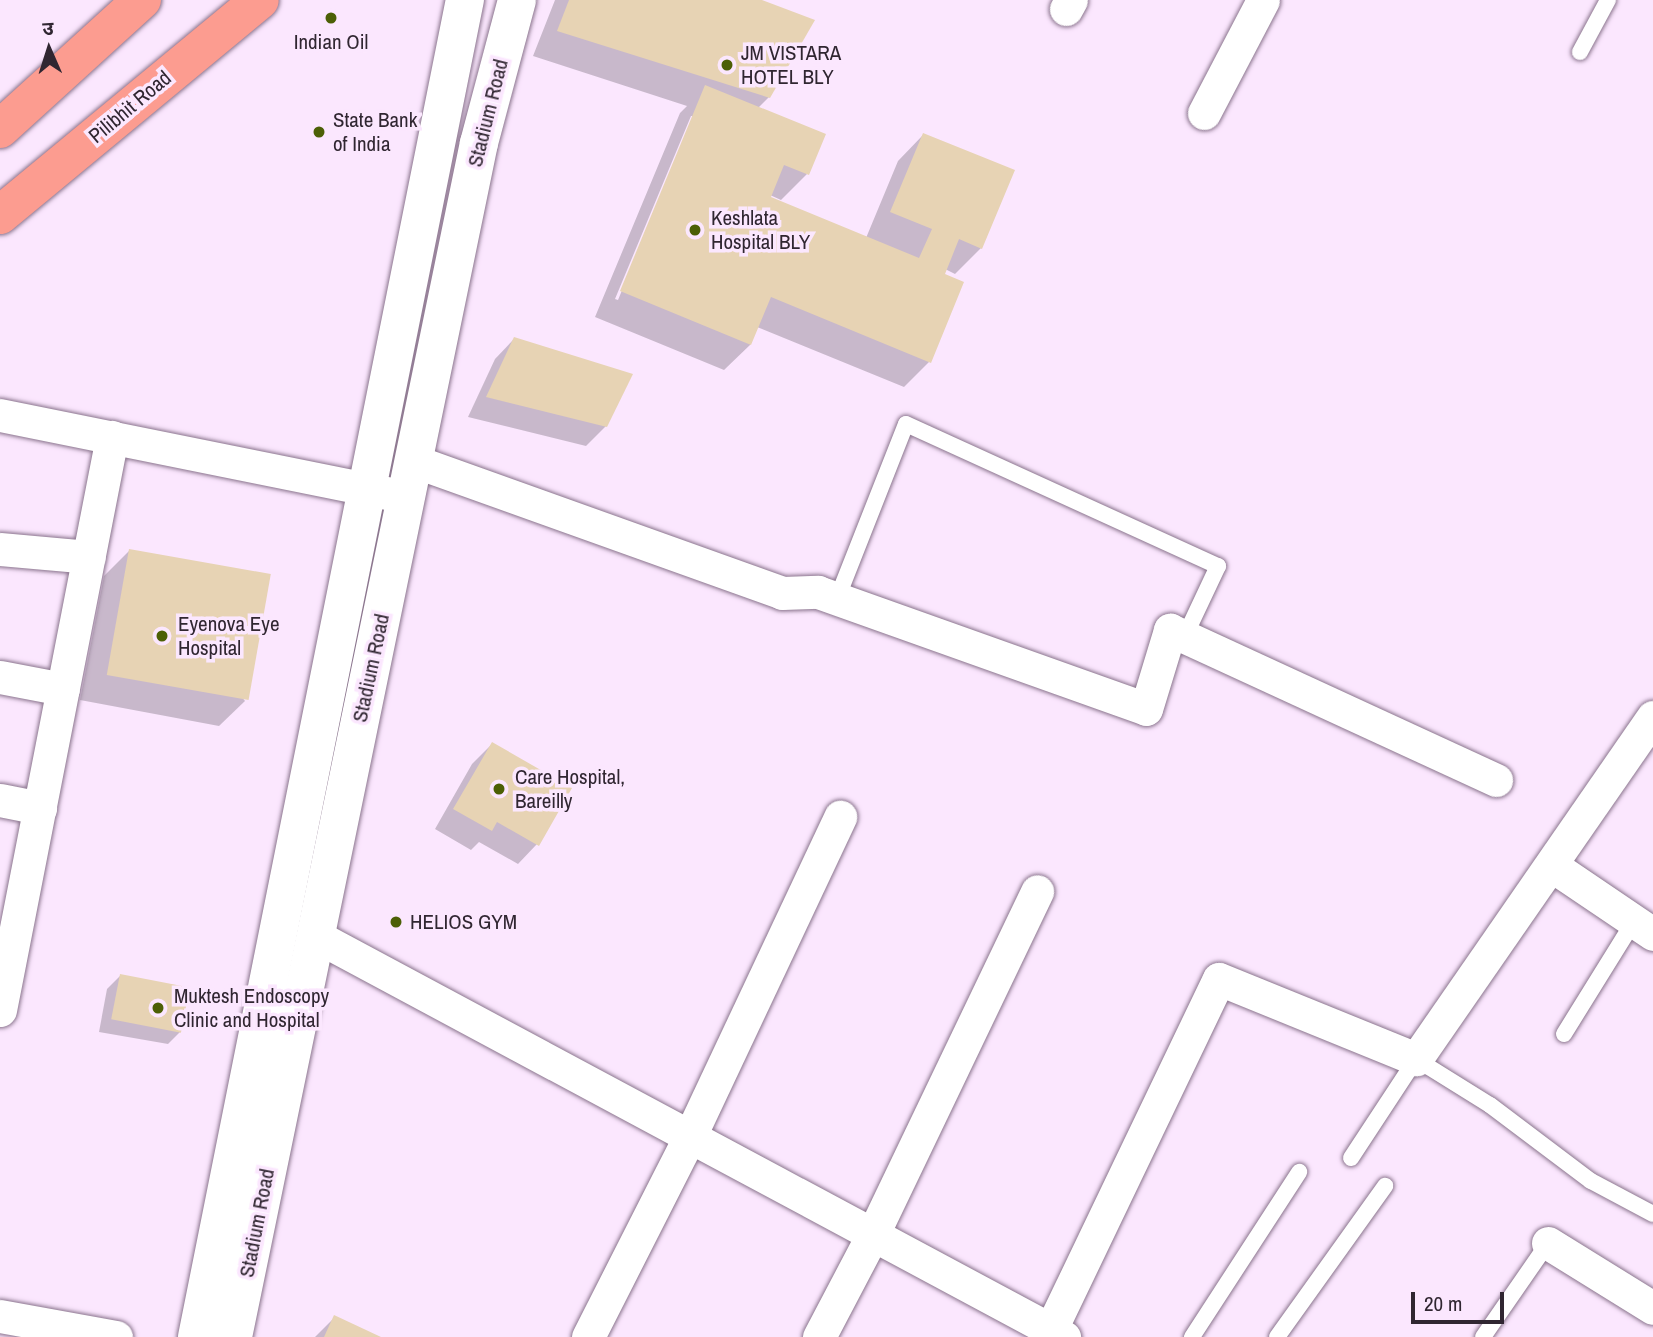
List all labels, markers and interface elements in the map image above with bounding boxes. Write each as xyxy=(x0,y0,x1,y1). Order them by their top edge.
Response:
marker: Indian Oil xyxy=(323,10,339,26)
north arrow xyxy=(14,14,84,84)
text: उ xyxy=(42,15,54,41)
place label: Indian Oil xyxy=(294,29,368,55)
place label: JM VISTARA HOTEL BLY xyxy=(741,40,841,90)
street label: Stadium Road xyxy=(462,57,514,169)
marker: JM VISTARA HOTEL BLY xyxy=(719,57,735,73)
street label: Pilibhit Road xyxy=(84,65,176,149)
place label: State Bank of India xyxy=(333,107,417,157)
marker: State Bank of India xyxy=(311,124,327,140)
place label: Keshlata Hospital BLY xyxy=(711,205,810,255)
marker: Keshlata Hospital BLY xyxy=(685,220,705,240)
place label: Eyenova Eye Hospital xyxy=(178,611,279,661)
street label: Stadium Road xyxy=(347,612,395,724)
marker: Eyenova Eye Hospital xyxy=(152,626,172,646)
place label: Care Hospital, Bareilly xyxy=(515,764,625,814)
marker: Care Hospital, Bareilly xyxy=(489,779,509,799)
place label: HELIOS GYM xyxy=(410,909,517,935)
marker: HELIOS GYM xyxy=(388,914,404,930)
place label: Muktesh Endoscopy Clinic and Hospital xyxy=(174,983,329,1033)
marker: Muktesh Endoscopy Clinic and Hospital xyxy=(148,998,168,1018)
street label: Stadium Road xyxy=(234,1167,280,1279)
scale bar xyxy=(1415,1278,1508,1322)
text: 20 m xyxy=(1424,1289,1462,1318)

